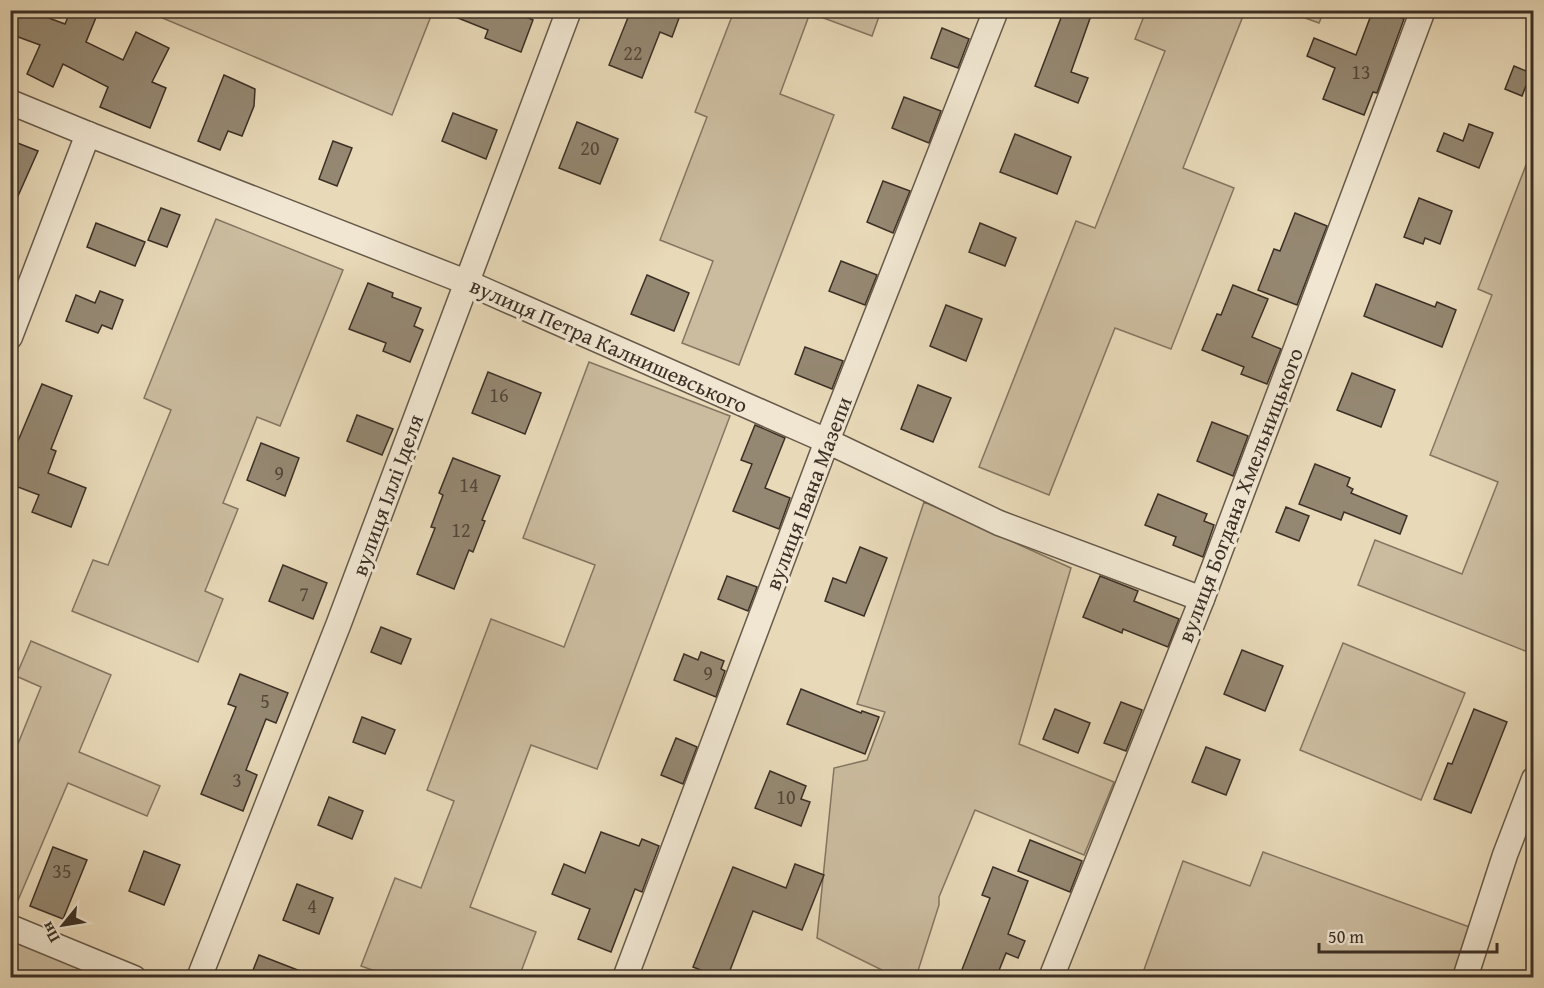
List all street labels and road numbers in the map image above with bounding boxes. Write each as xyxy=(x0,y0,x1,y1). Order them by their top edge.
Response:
street label: вулиця Петра Калнишевського xyxy=(465,269,753,421)
street label: вулиця Богдана Хмельницького xyxy=(1169,343,1311,647)
street label: вулиця Івана Мазепи xyxy=(756,392,860,594)
street label: вулиця Іллі Іделя xyxy=(343,410,431,580)

